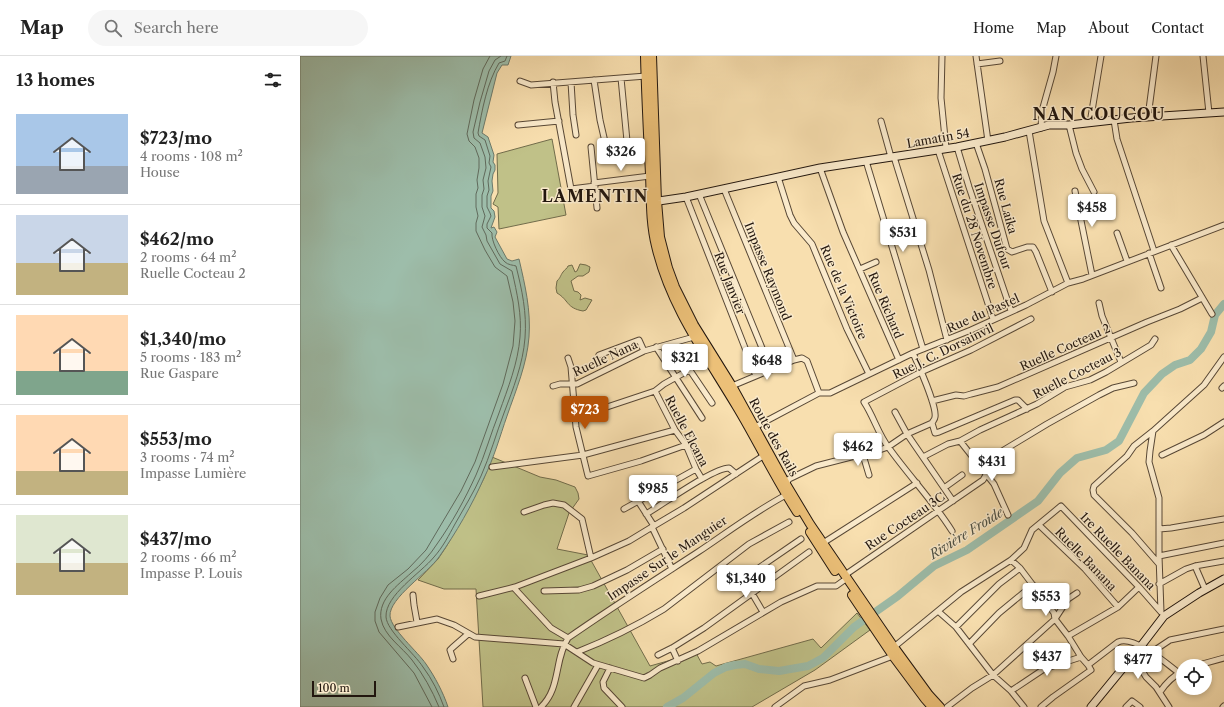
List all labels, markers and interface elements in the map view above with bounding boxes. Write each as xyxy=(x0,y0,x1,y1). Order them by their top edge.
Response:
search box xyxy=(88,10,368,46)
text: Map xyxy=(20,16,64,39)
icon: search xyxy=(102,17,124,39)
text: Search here xyxy=(134,18,219,37)
text: Home xyxy=(973,19,1014,37)
text: Map xyxy=(1036,19,1066,37)
text: About xyxy=(1088,19,1129,37)
text: Contact xyxy=(1151,19,1204,37)
icon: filters xyxy=(262,69,284,91)
text: 13 homes xyxy=(16,70,95,90)
district label: NAN COUCOU xyxy=(1033,104,1165,124)
street label: Lamatin 54 xyxy=(905,125,971,151)
text: $723/mo xyxy=(140,128,212,148)
icon: home xyxy=(48,130,96,178)
pin: $326 xyxy=(597,138,645,172)
text: $326 xyxy=(606,143,636,159)
text: 4 rooms · 108 m² xyxy=(140,148,243,164)
text: House xyxy=(140,164,180,180)
street label: Rue du 28 Novembre xyxy=(949,171,1001,291)
street label: Rue Laika xyxy=(991,177,1021,236)
street label: Impasse Dufour xyxy=(971,181,1015,271)
district label: LAMENTIN xyxy=(542,186,648,206)
pin: $458 xyxy=(1068,194,1116,228)
text: $458 xyxy=(1077,199,1107,215)
pin: $531 xyxy=(879,219,927,253)
street label: Impasse Raymond xyxy=(741,220,795,323)
text: $531 xyxy=(889,224,917,240)
text: $462/mo xyxy=(140,229,214,249)
icon: home xyxy=(48,231,96,279)
street label: Rue de la Victoire xyxy=(817,242,871,342)
text: 2 rooms · 64 m² xyxy=(140,249,237,265)
street label: Rue Janvier xyxy=(711,250,749,316)
text: Ruelle Cocteau 2 xyxy=(140,265,246,281)
street label: Rue Richard xyxy=(865,269,907,341)
street label: Rue du Pastel xyxy=(944,290,1022,336)
street label: Rue J. C. Dorsainvil xyxy=(890,320,996,382)
street label: Ruelle Cocteau 2 xyxy=(1017,320,1113,374)
text: $1,340/mo xyxy=(140,329,226,349)
icon: home xyxy=(48,331,96,379)
street label: Ruelle Nana xyxy=(570,336,640,380)
pin: $321 xyxy=(661,344,709,378)
street label: Ruelle Cocteau 3 xyxy=(1030,344,1124,402)
pin: $648 xyxy=(743,347,791,381)
text: 5 rooms · 183 m² xyxy=(140,349,241,365)
text: $321 xyxy=(671,349,699,365)
text: $648 xyxy=(752,352,782,368)
text: Rue Gaspare xyxy=(140,365,219,381)
street label: Ruelle Elcana xyxy=(662,393,712,470)
street label: Route des Rails xyxy=(746,395,802,479)
pin: $723 xyxy=(561,396,609,430)
text: $723 xyxy=(570,401,600,417)
text: $553/mo xyxy=(140,429,212,449)
icon: home xyxy=(48,431,96,479)
pin: $462 xyxy=(834,433,882,467)
text: $462 xyxy=(843,438,873,454)
pin: $431 xyxy=(968,448,1016,482)
text: 3 rooms · 74 m² xyxy=(140,449,235,465)
text: $431 xyxy=(978,453,1006,469)
text: Impasse Lumière xyxy=(140,465,246,481)
pin: $985 xyxy=(629,475,677,509)
text: $985 xyxy=(638,480,668,496)
street label: Rue Cocteau 3C xyxy=(862,489,948,553)
water label: Rivière Froide xyxy=(925,503,1007,563)
street label: 1re Ruelle Banana xyxy=(1077,509,1159,593)
street label: Impasse Sur le Manguier xyxy=(604,512,730,604)
street label: Ruelle Banana xyxy=(1052,524,1120,594)
text: $437/mo xyxy=(140,529,212,549)
icon: home xyxy=(48,531,96,579)
text: 2 rooms · 66 m² xyxy=(140,549,237,565)
text: Impasse P. Louis xyxy=(140,565,242,581)
pin: $1,340 xyxy=(713,565,779,599)
text: $1,340 xyxy=(726,570,766,586)
pin: $553 xyxy=(1022,583,1070,617)
text: $553 xyxy=(1032,588,1060,604)
pin: $437 xyxy=(1023,643,1071,677)
pin: $477 xyxy=(1114,646,1162,680)
text: $437 xyxy=(1032,648,1062,664)
text: $477 xyxy=(1124,651,1152,667)
map controls xyxy=(1176,659,1212,695)
button: locate xyxy=(1176,659,1212,695)
scale bar xyxy=(312,679,376,698)
text: 100 m xyxy=(318,681,350,695)

